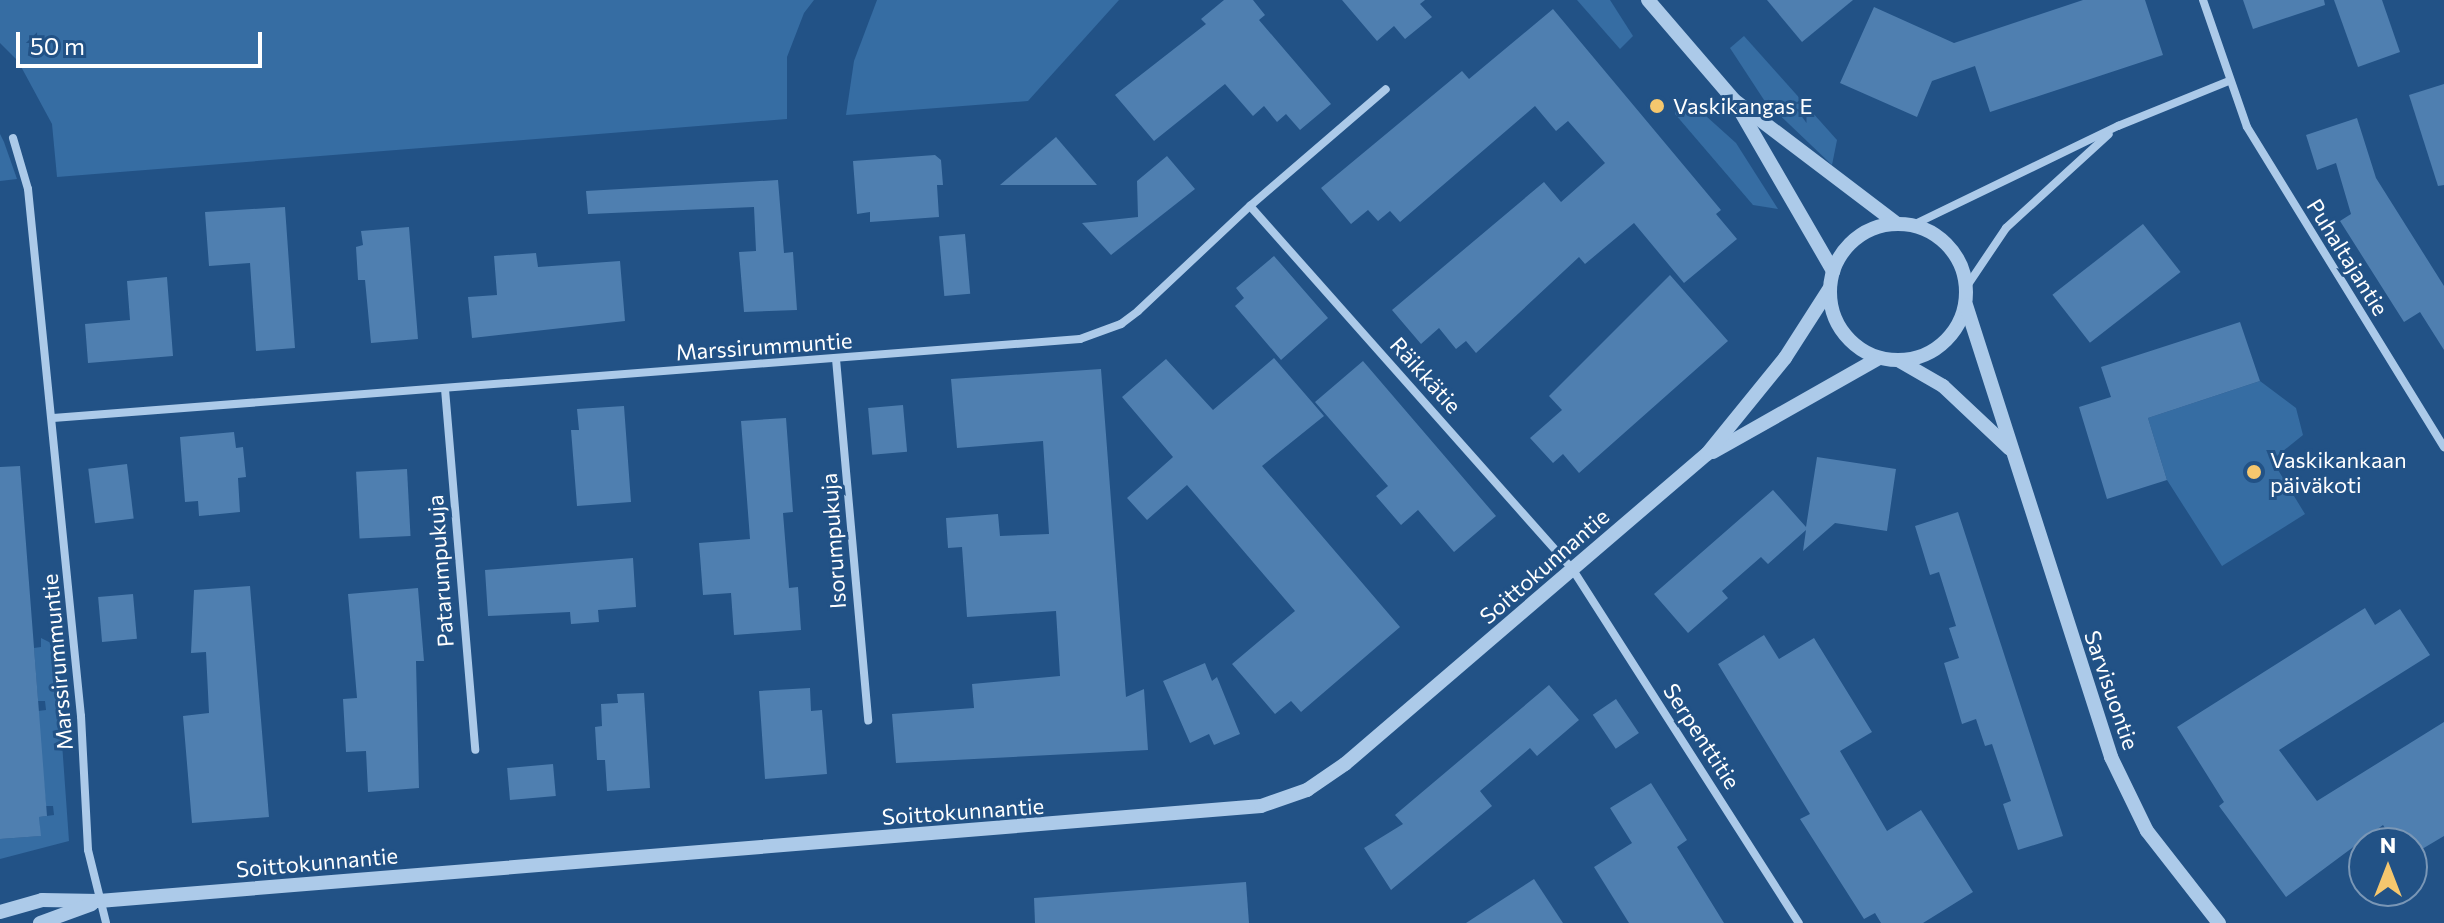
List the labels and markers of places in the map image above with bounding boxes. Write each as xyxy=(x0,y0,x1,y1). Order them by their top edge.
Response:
place label: Vaskikangas E xyxy=(1673,93,1813,119)
marker: Vaskikangas E xyxy=(1648,97,1666,115)
place label: Vaskikankaan päiväkoti xyxy=(2270,446,2407,498)
marker: Vaskikankaan päiväkoti xyxy=(2245,463,2263,481)

